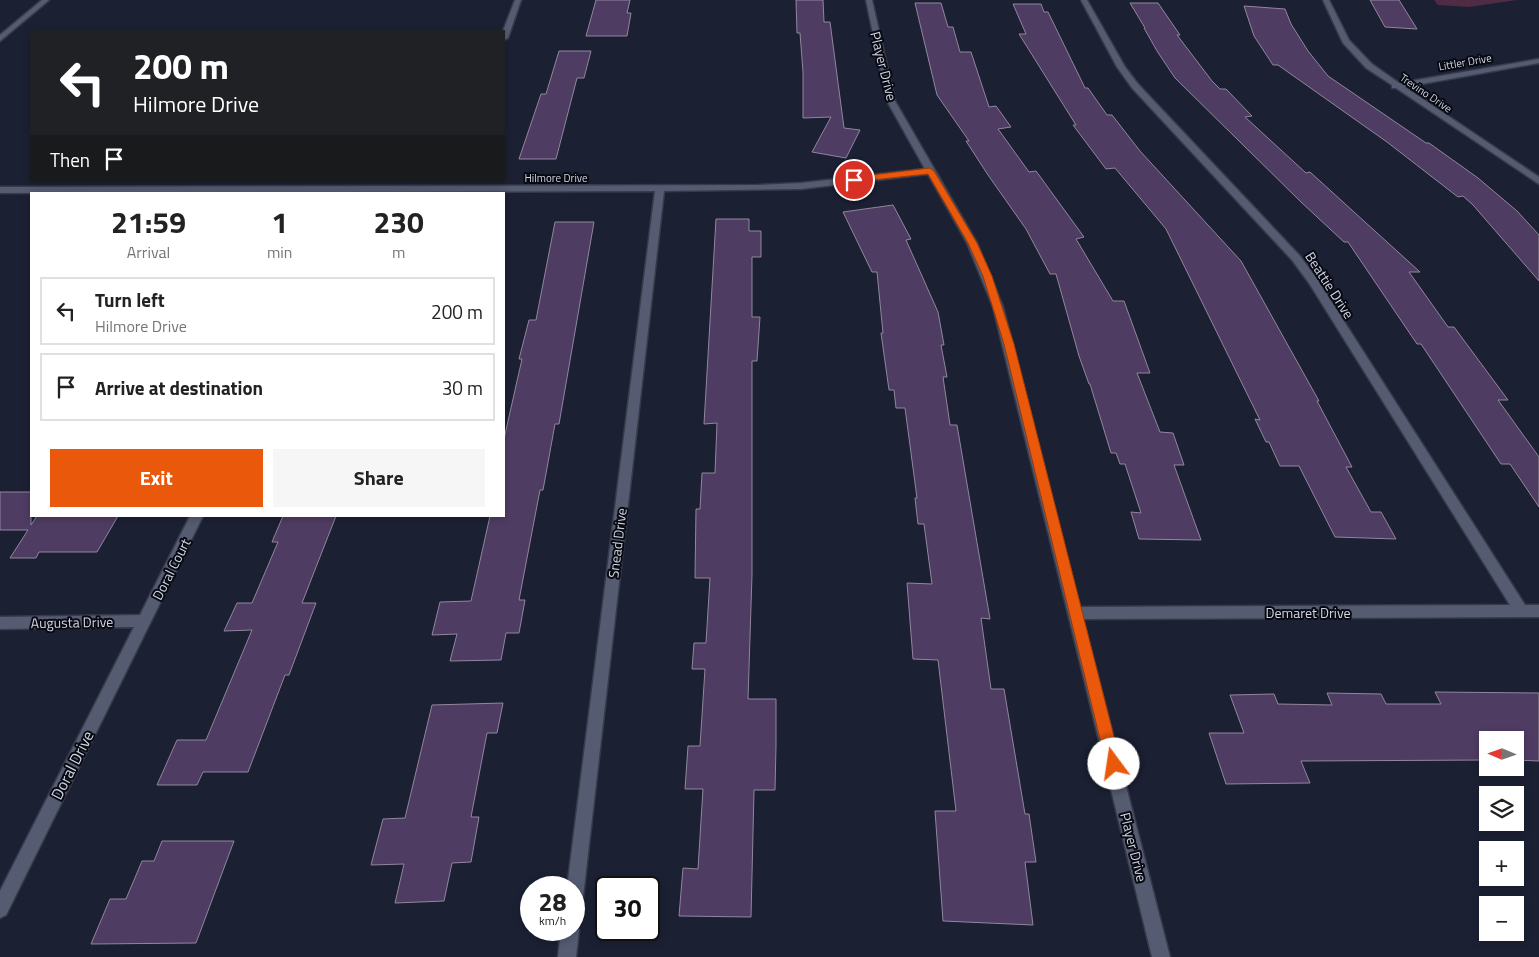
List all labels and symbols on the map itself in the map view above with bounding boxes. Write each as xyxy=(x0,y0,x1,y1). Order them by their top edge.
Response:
street label: Player Drive xyxy=(865,29,903,103)
street label: Littler Drive xyxy=(1437,49,1493,75)
street label: Trevino Drive xyxy=(1397,70,1456,117)
pin xyxy=(833,159,875,201)
street label: Hilmore Drive xyxy=(524,170,588,186)
street label: Beattie Drive xyxy=(1300,247,1360,323)
street label: Snead Drive xyxy=(602,507,632,579)
street label: Doral Court xyxy=(147,534,196,603)
street label: Demaret Drive xyxy=(1265,602,1351,623)
street label: Augusta Drive xyxy=(31,611,113,633)
street label: Doral Drive xyxy=(44,726,100,804)
north arrow xyxy=(1479,731,1524,776)
position arrow xyxy=(1087,737,1139,789)
street label: Player Drive xyxy=(1115,810,1153,884)
speed limit sign: 30 xyxy=(595,876,660,941)

